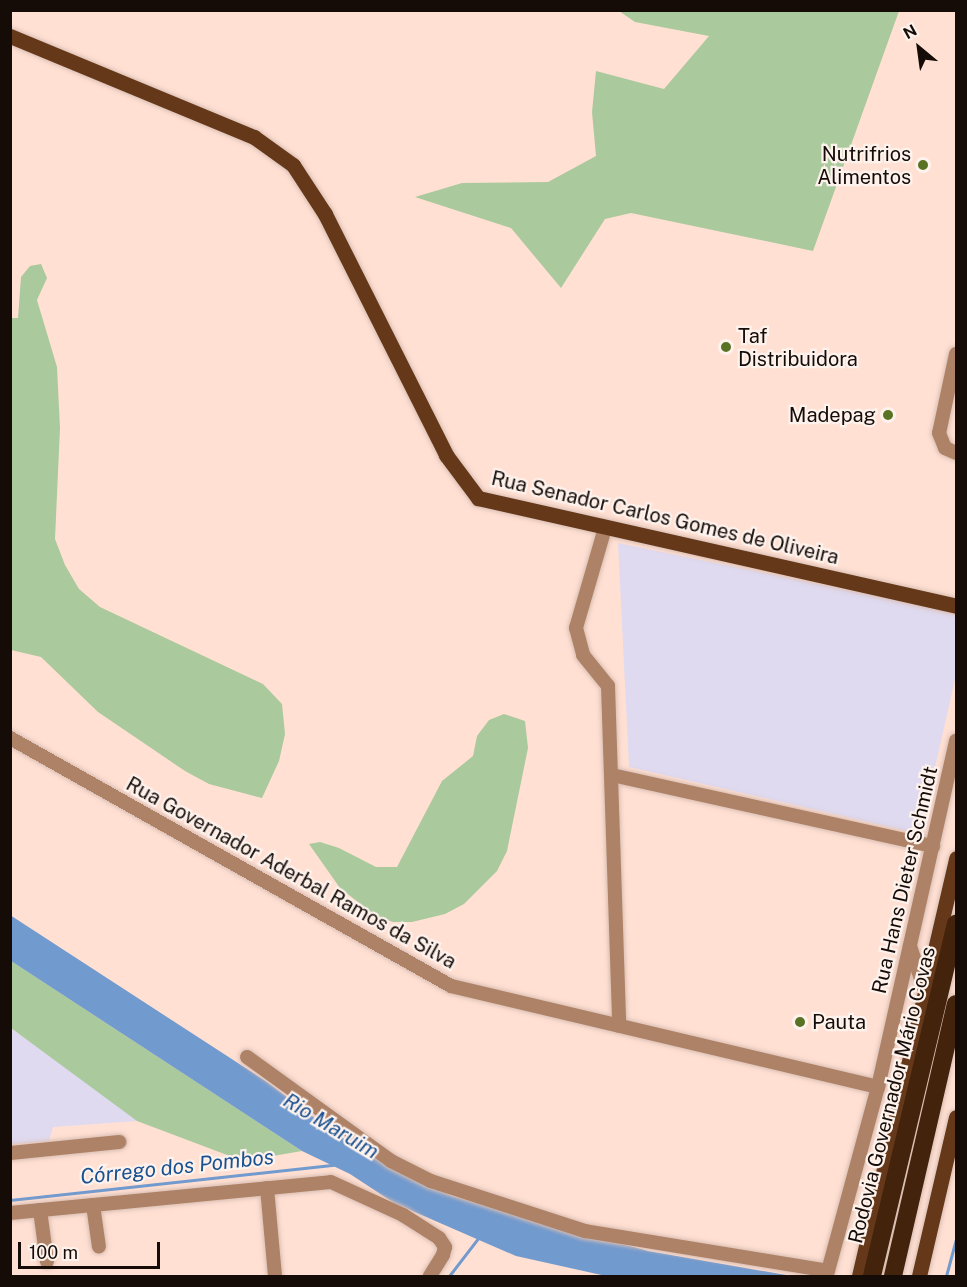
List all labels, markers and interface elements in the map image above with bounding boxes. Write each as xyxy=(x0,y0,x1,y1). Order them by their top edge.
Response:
north arrow xyxy=(889,18,949,78)
text: N xyxy=(900,20,920,43)
place label: Nutrifrios Alimentos xyxy=(817,142,911,189)
marker: Nutrifrios Alimentos xyxy=(916,158,930,172)
place label: Taf Distribuidora xyxy=(738,324,858,371)
marker: Taf Distribuidora xyxy=(719,340,733,354)
place label: Madepag xyxy=(789,403,876,427)
marker: Madepag xyxy=(881,408,895,422)
street label: Rua Senador Carlos Gomes de Oliveira xyxy=(489,466,841,570)
street label: Rua Hans Dieter Schmidt xyxy=(867,764,943,996)
street label: Rua Governador Aderbal Ramos da Silva xyxy=(122,772,460,974)
street label: Rodovia Governador Mário Covas xyxy=(843,944,941,1246)
place label: Pauta xyxy=(812,1010,866,1034)
marker: Pauta xyxy=(793,1015,807,1029)
water label: Rio Maruim xyxy=(279,1088,383,1164)
water label: Córrego dos Pombos xyxy=(79,1144,275,1190)
scale bar xyxy=(21,1230,164,1268)
text: 100 m xyxy=(29,1242,78,1263)

